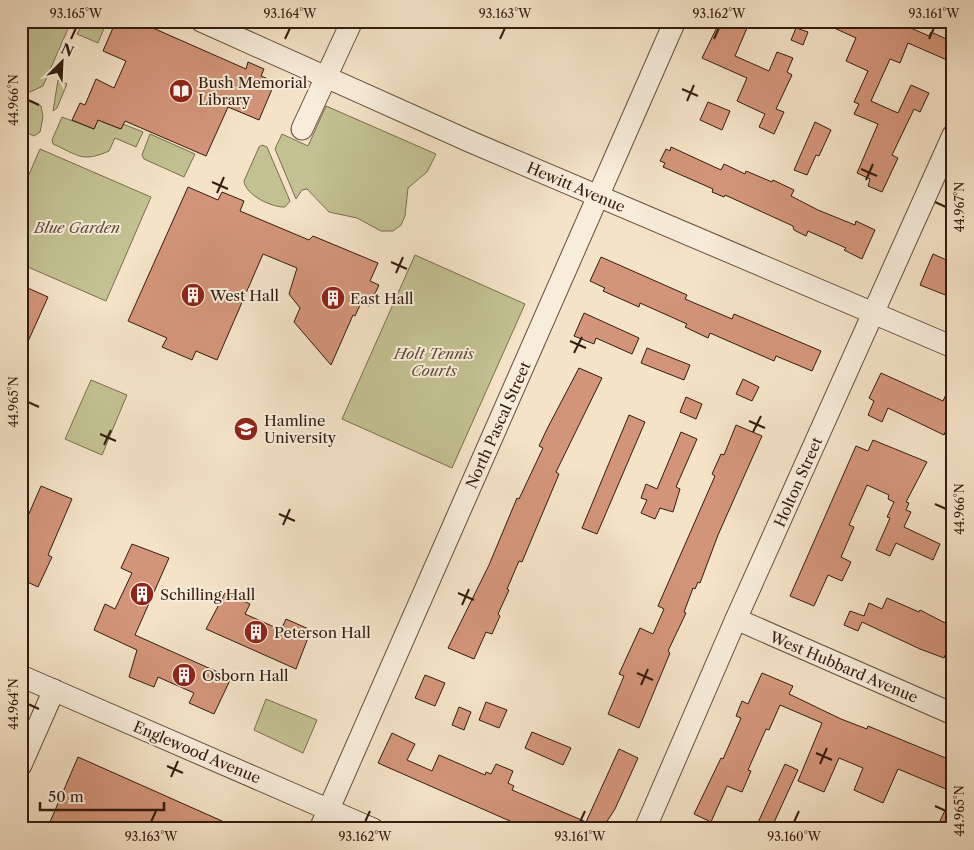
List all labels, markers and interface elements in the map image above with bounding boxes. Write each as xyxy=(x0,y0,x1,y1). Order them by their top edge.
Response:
text: 93.165°W xyxy=(50,6,103,21)
text: 93.164°W xyxy=(264,6,317,21)
text: 93.163°W xyxy=(479,6,532,21)
text: 93.162°W xyxy=(693,6,746,21)
text: 93.161°W xyxy=(909,6,960,21)
north arrow xyxy=(38,38,88,88)
text: N xyxy=(58,39,77,61)
place label: Bush Memorial Library xyxy=(198,73,308,109)
text: 44.966°N xyxy=(6,74,21,126)
library icon: Bush Memorial Library xyxy=(168,78,194,104)
street label: Hewitt Avenue xyxy=(524,158,628,216)
text: 44.967°N xyxy=(952,182,967,232)
park label: Blue Garden xyxy=(33,218,120,237)
building icon: West Hall xyxy=(180,282,206,308)
building icon: East Hall xyxy=(320,285,346,311)
place label: West Hall xyxy=(209,286,279,305)
place label: East Hall xyxy=(350,289,414,308)
park label: Holt Tennis Courts xyxy=(393,344,475,380)
street label: North Pascal Street xyxy=(461,358,535,491)
text: 44.965°N xyxy=(6,376,21,428)
place label: Hamline University xyxy=(264,411,337,447)
school or university icon: Hamline University xyxy=(233,416,259,442)
street label: Holton Street xyxy=(770,433,827,530)
text: 44.966°N xyxy=(952,483,967,535)
building icon: Schilling Hall xyxy=(129,581,155,607)
place label: Schilling Hall xyxy=(160,585,256,604)
building icon: Peterson Hall xyxy=(243,619,269,645)
place label: Peterson Hall xyxy=(274,623,371,642)
street label: West Hubbard Avenue xyxy=(766,627,921,707)
building icon: Osborn Hall xyxy=(171,662,197,688)
place label: Osborn Hall xyxy=(202,666,289,685)
text: 44.964°N xyxy=(6,678,21,730)
street label: Englewood Avenue xyxy=(130,717,264,787)
scale bar xyxy=(40,780,164,812)
text: 44.965°N xyxy=(952,785,967,837)
text: 50 m xyxy=(48,787,84,806)
text: 93.163°W xyxy=(125,829,178,844)
text: 93.162°W xyxy=(339,829,392,844)
text: 93.161°W xyxy=(555,829,606,844)
text: 93.160°W xyxy=(767,829,822,844)

